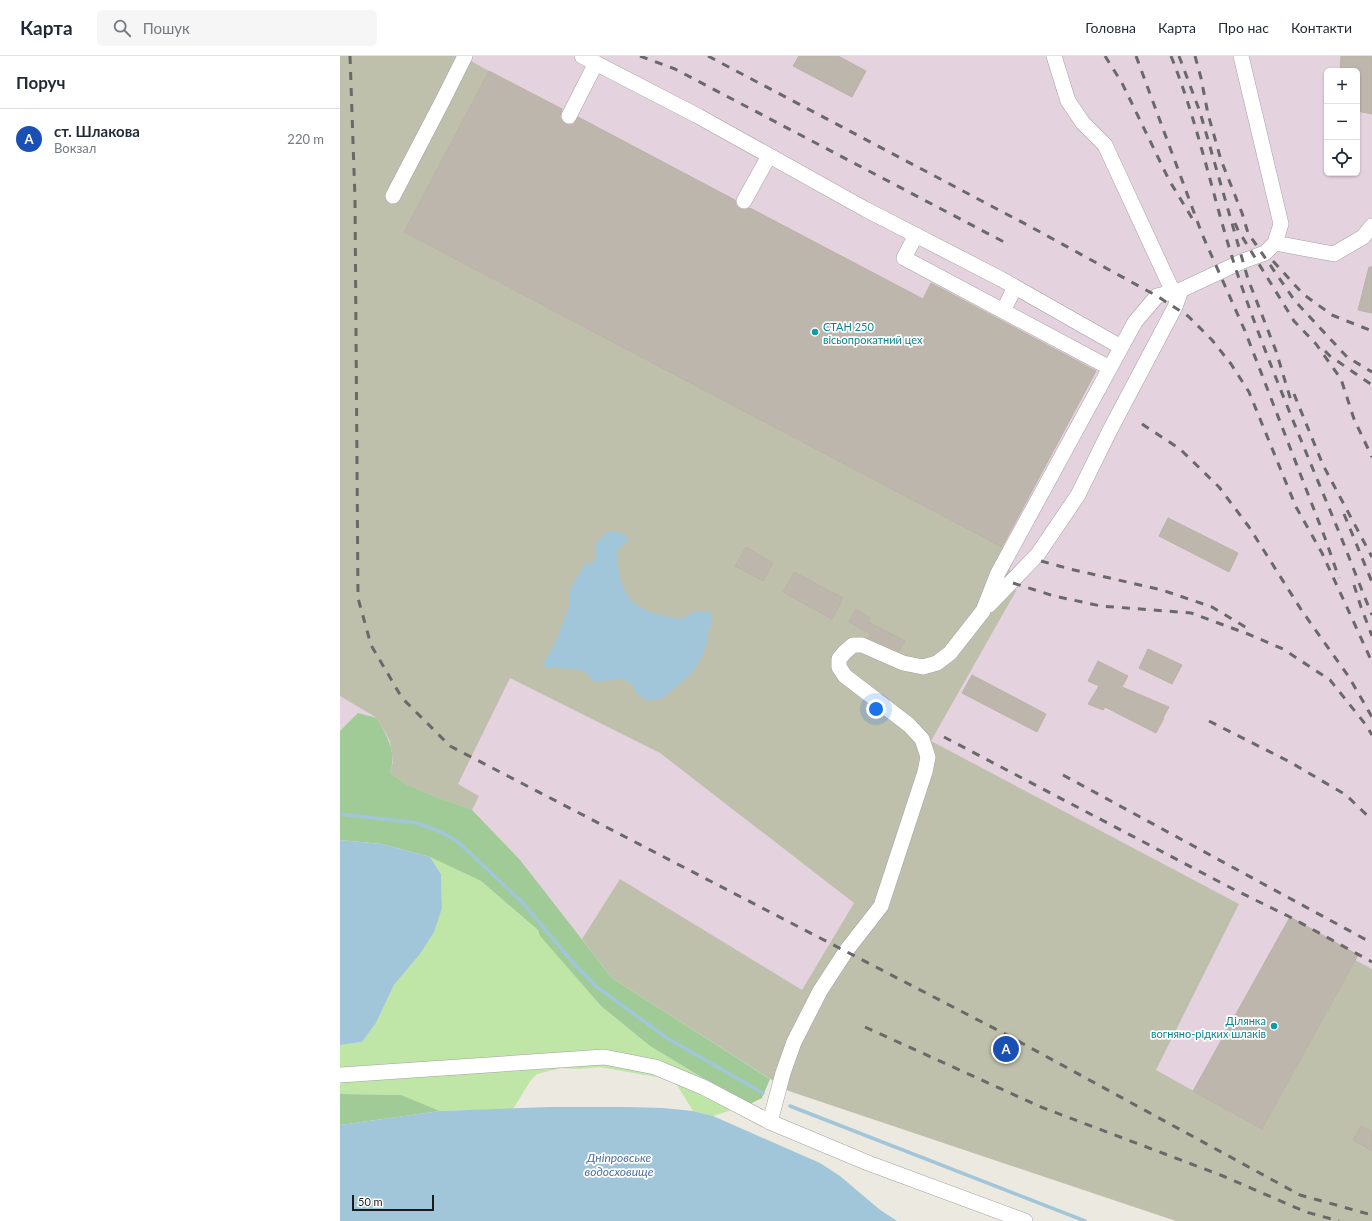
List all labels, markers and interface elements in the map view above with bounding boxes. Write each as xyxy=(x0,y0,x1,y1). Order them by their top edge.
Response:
search box xyxy=(97,10,377,46)
text: Карта xyxy=(20,16,73,39)
icon: search xyxy=(111,17,133,39)
text: Пошук xyxy=(143,19,190,37)
text: Головна xyxy=(1085,19,1136,36)
text: Карта xyxy=(1158,19,1196,36)
text: Про нас xyxy=(1218,19,1269,36)
text: Контакти xyxy=(1291,19,1352,36)
map controls xyxy=(1324,68,1360,176)
button: + xyxy=(1324,68,1360,104)
text: Поруч xyxy=(16,72,66,93)
button: − xyxy=(1324,104,1360,140)
text: ст. Шлакова xyxy=(54,122,140,140)
text: A xyxy=(24,131,34,147)
text: 220 m xyxy=(287,131,324,147)
text: Вокзал xyxy=(54,140,96,156)
button: locate xyxy=(1324,140,1360,176)
place label: СТАН 250 вісьопрокатний цех xyxy=(823,320,923,346)
marker: СТАН 250 вісьопрокатний цех xyxy=(810,327,820,337)
your location xyxy=(866,699,886,719)
place label: Ділянка вогняно-рідких шлаків xyxy=(1151,1014,1266,1040)
marker: Ділянка вогняно-рідких шлаків xyxy=(1269,1021,1279,1031)
pin: A xyxy=(993,1034,1019,1064)
water label: Дніпровське водосховище xyxy=(584,1150,654,1179)
scale bar xyxy=(352,1193,434,1212)
text: 50 m xyxy=(358,1195,383,1208)

